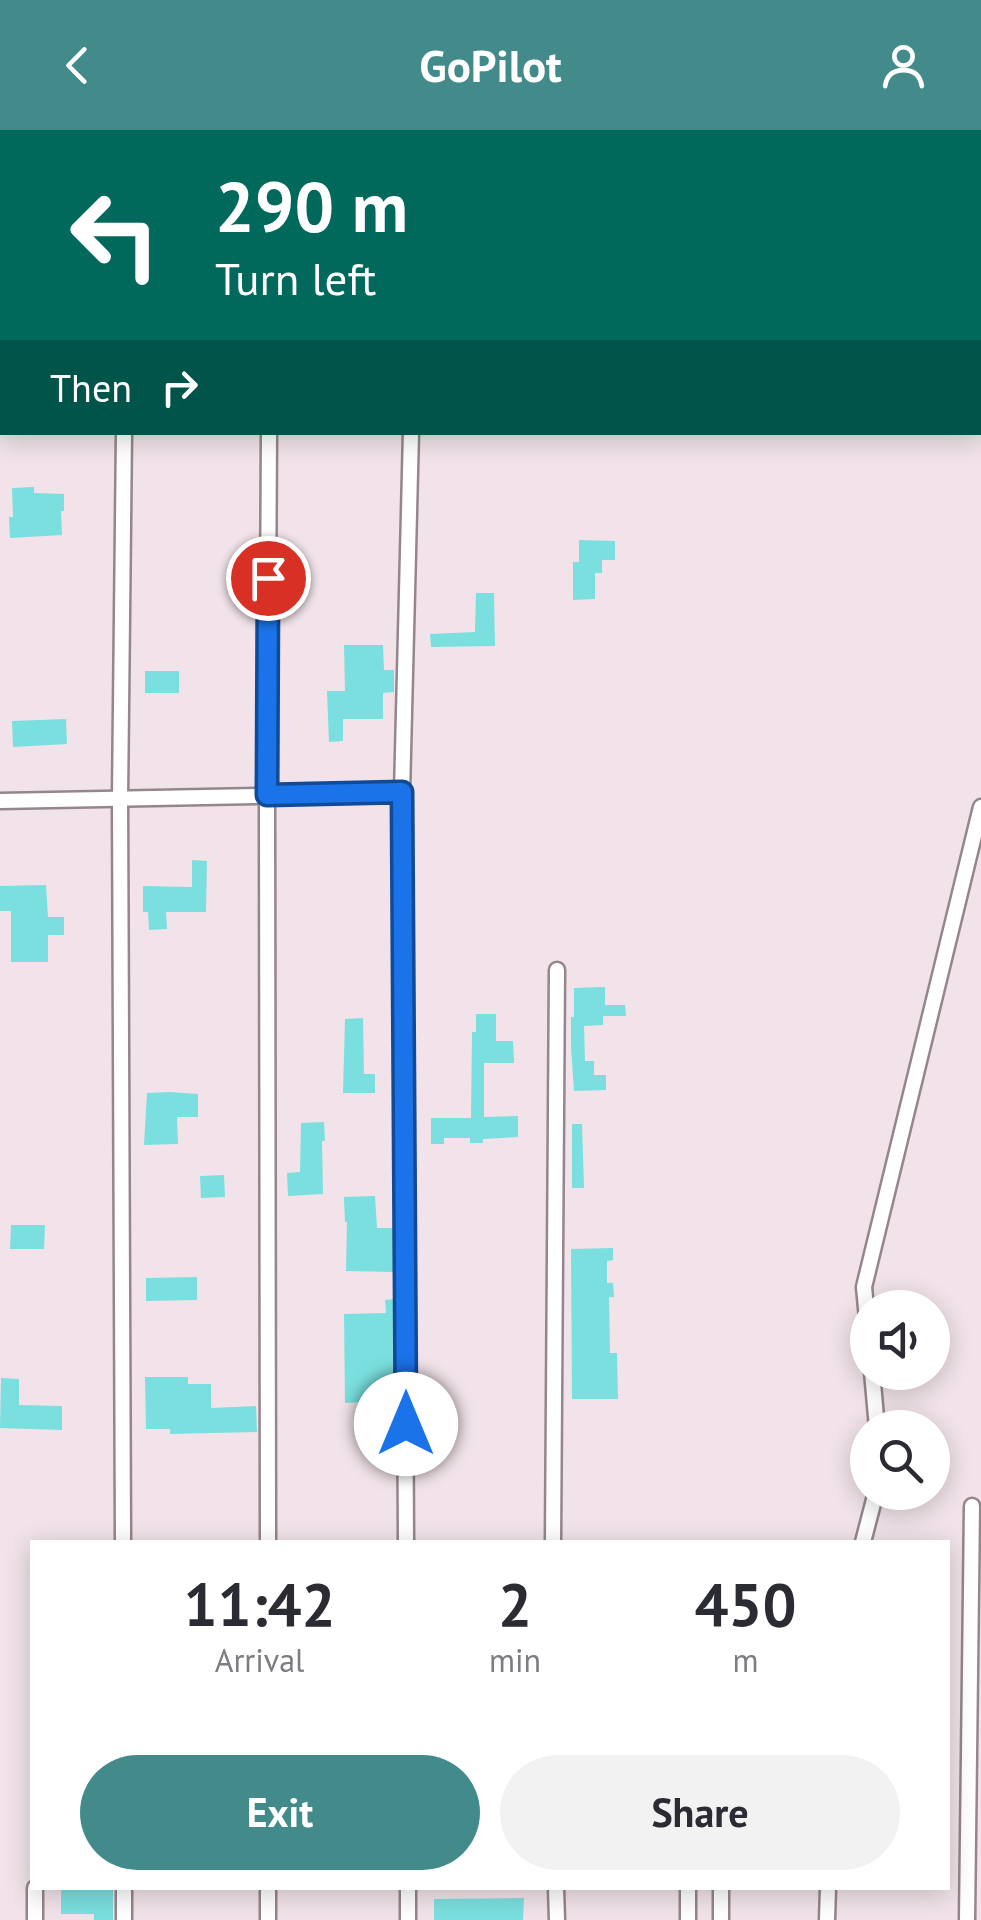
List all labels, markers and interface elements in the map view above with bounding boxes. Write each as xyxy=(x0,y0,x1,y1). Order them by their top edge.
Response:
text: GoPilot xyxy=(419,36,562,94)
icon: back xyxy=(50,38,105,93)
icon: person xyxy=(876,38,931,93)
text: 290 m xyxy=(215,161,408,251)
icon: left xyxy=(50,170,180,300)
text: Turn left xyxy=(215,249,376,307)
icon: right xyxy=(152,360,207,415)
text: Then xyxy=(50,363,132,412)
pin xyxy=(226,536,311,621)
icon: arrive xyxy=(241,551,296,606)
map controls xyxy=(850,1290,950,1510)
button: sound xyxy=(850,1290,950,1390)
position arrow xyxy=(354,1372,458,1476)
button: search xyxy=(850,1410,950,1510)
text: 11:42 xyxy=(183,1565,336,1643)
text: 2 xyxy=(498,1565,532,1643)
text: 450 xyxy=(695,1565,797,1643)
text: Arrival xyxy=(215,1639,304,1681)
text: min xyxy=(489,1639,541,1681)
text: m xyxy=(733,1639,759,1681)
button: Exit xyxy=(80,1755,480,1870)
button: Share xyxy=(500,1755,900,1870)

